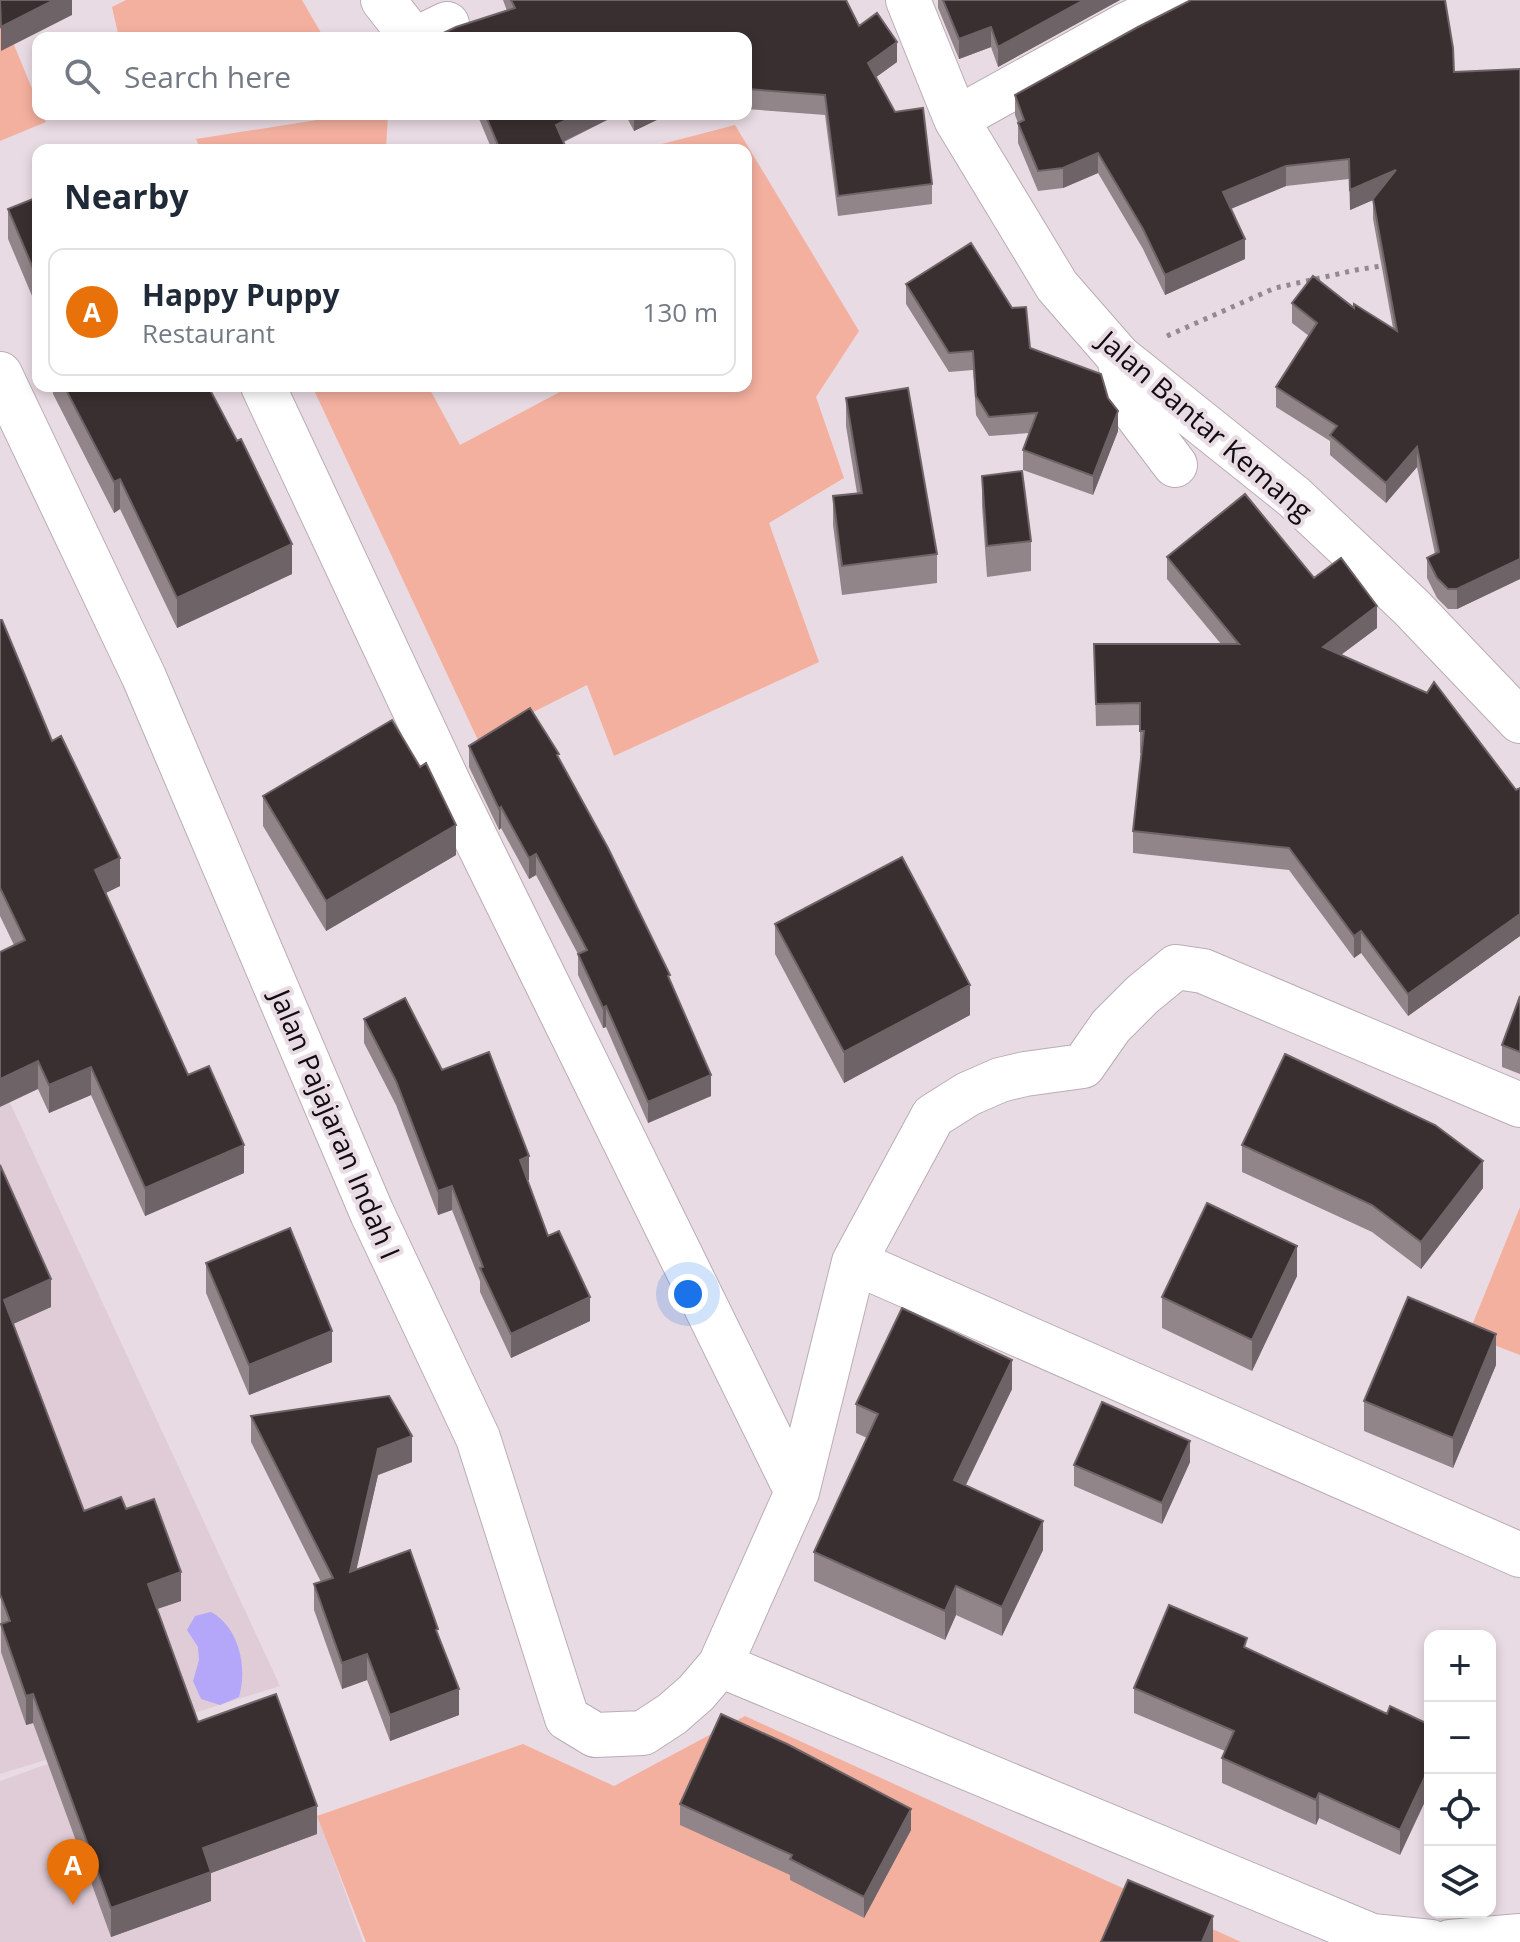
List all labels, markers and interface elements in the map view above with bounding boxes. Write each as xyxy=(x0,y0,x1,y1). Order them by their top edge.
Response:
search box xyxy=(32,32,752,120)
icon: search xyxy=(60,54,104,98)
text: Search here xyxy=(124,56,291,97)
text: Nearby xyxy=(64,173,189,219)
text: Happy Puppy xyxy=(142,274,340,315)
text: A xyxy=(83,294,101,330)
text: 130 m xyxy=(643,294,718,330)
text: Restaurant xyxy=(142,315,275,351)
street label: Jalan Bantar Kemang xyxy=(1089,319,1321,529)
street label: Jalan Pajajaran Indah I xyxy=(261,981,410,1265)
your location xyxy=(668,1274,708,1314)
map controls xyxy=(1424,1630,1496,1918)
button: + xyxy=(1424,1630,1496,1702)
button: − xyxy=(1424,1702,1496,1774)
button: locate xyxy=(1424,1774,1496,1846)
pin: A xyxy=(47,1839,99,1905)
button: layers xyxy=(1424,1846,1496,1918)

